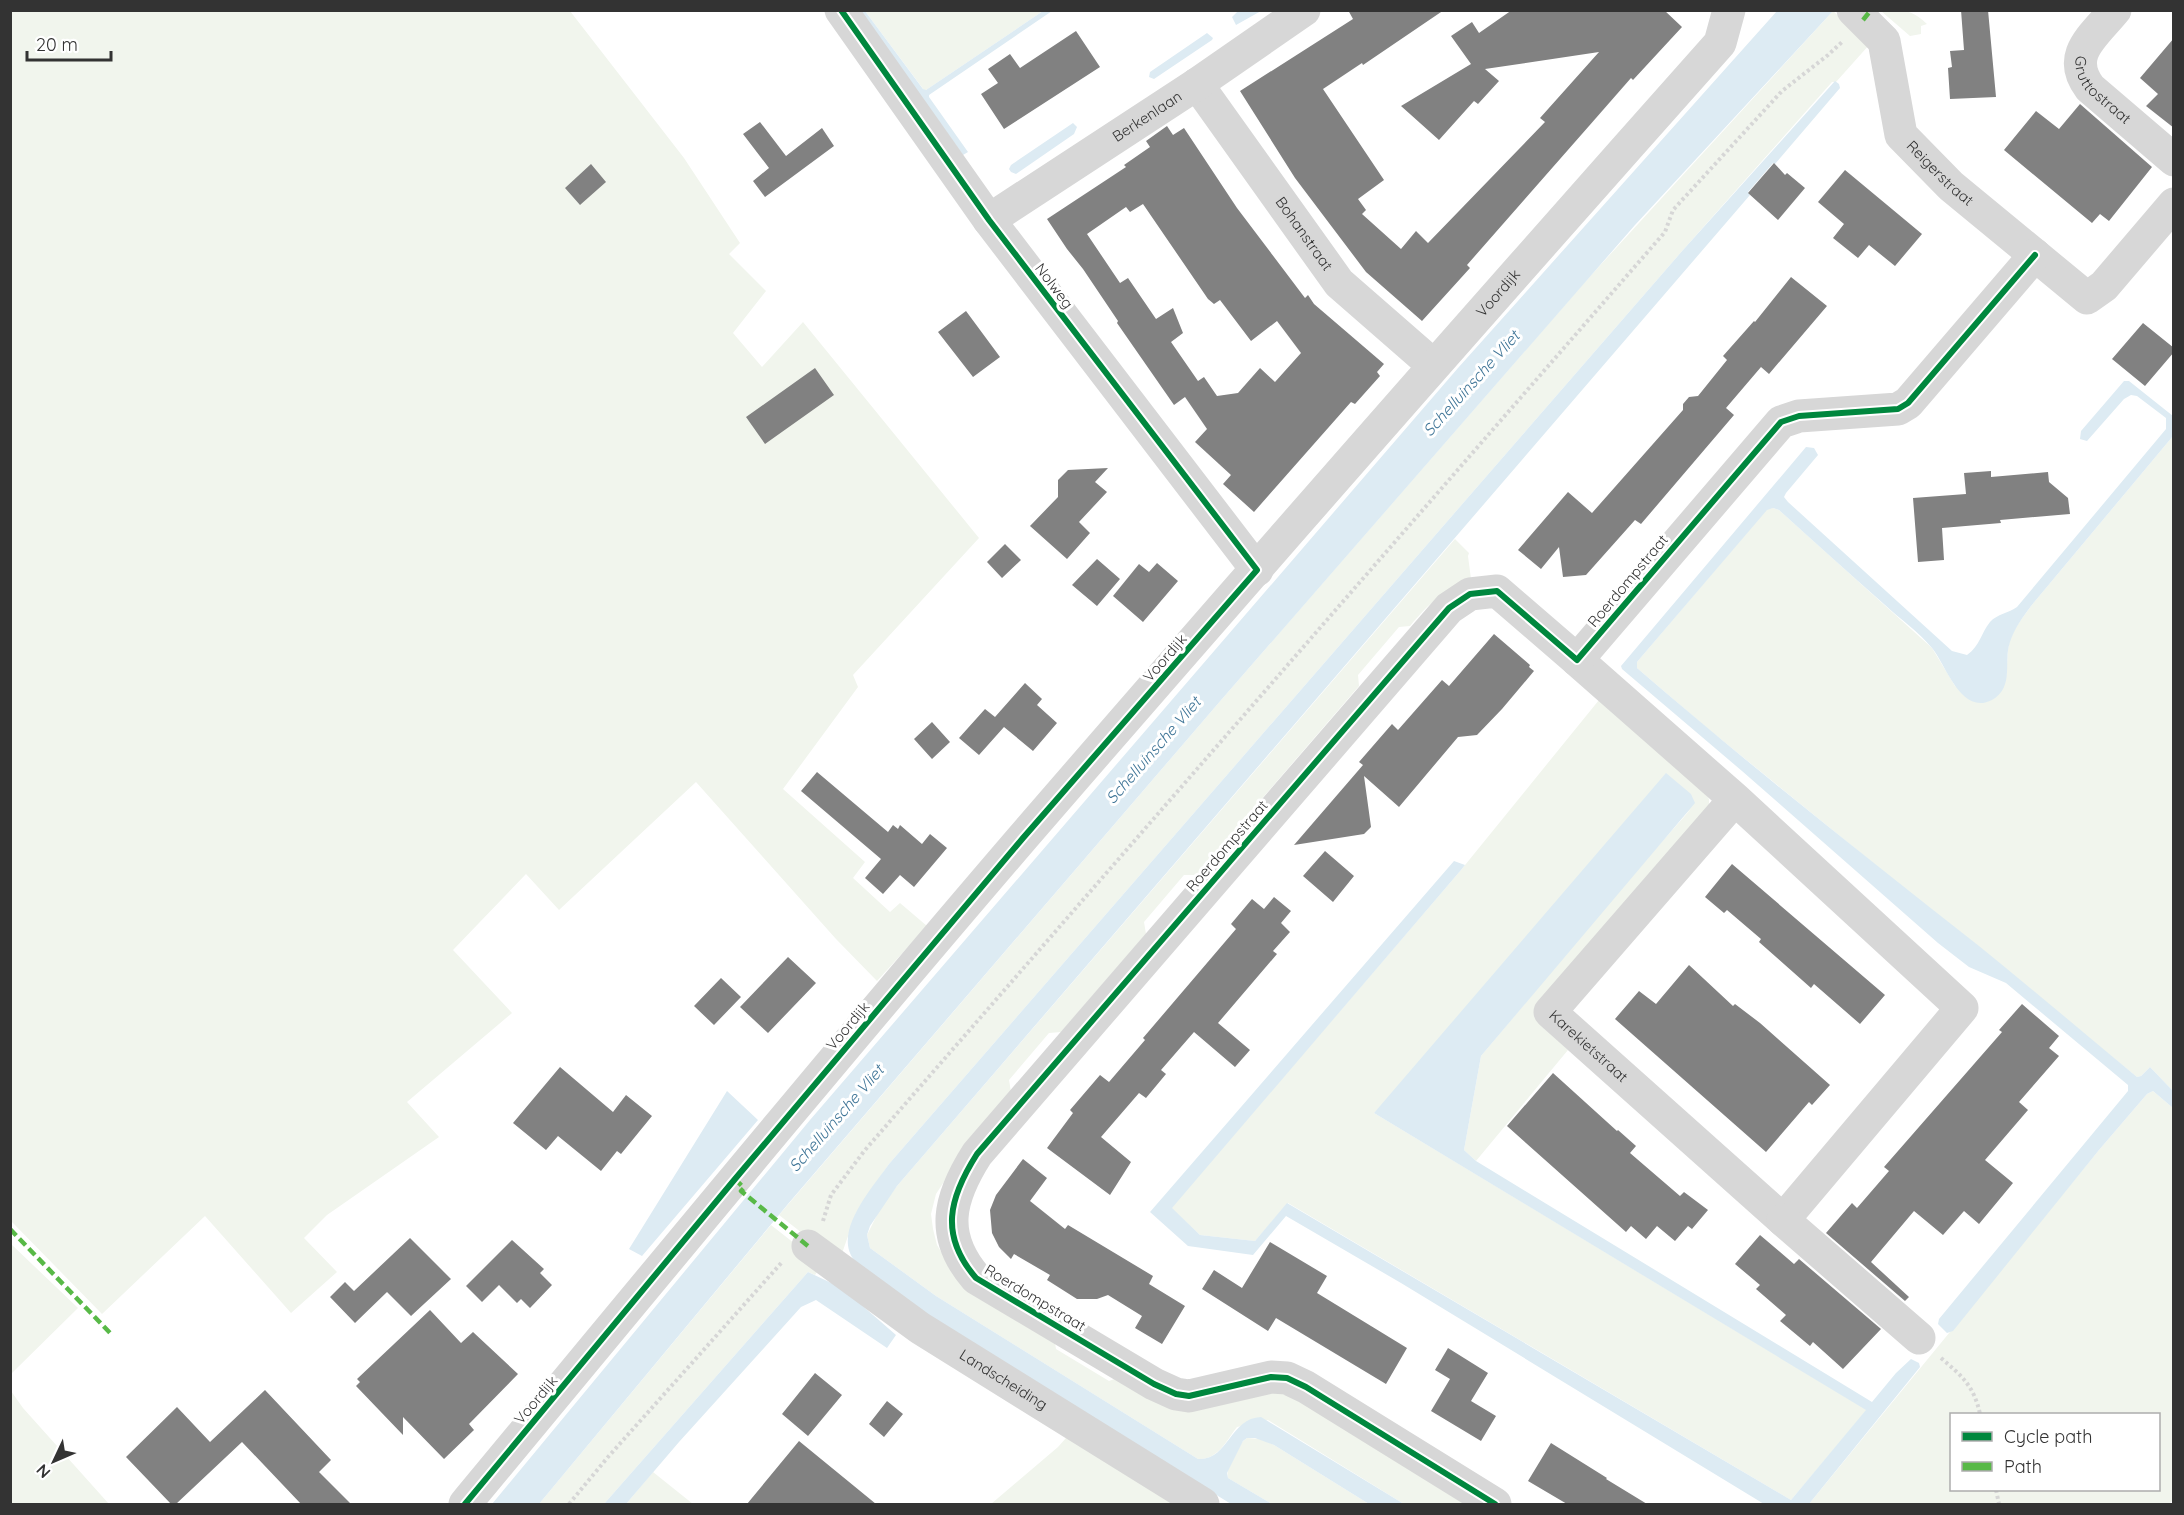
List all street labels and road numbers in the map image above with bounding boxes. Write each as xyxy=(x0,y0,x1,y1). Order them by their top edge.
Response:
street label: Gruttostraat xyxy=(2071,55,2135,128)
street label: Berkenlaan xyxy=(1109,86,1185,146)
street label: Reigerstraat xyxy=(1903,136,1978,210)
street label: Bohanstraat xyxy=(1271,193,1337,274)
street label: Nolweg xyxy=(1031,259,1078,312)
street label: Voordijk xyxy=(1472,265,1524,321)
street label: Roerdompstraat xyxy=(1583,531,1672,631)
street label: Voordijk xyxy=(1139,630,1191,686)
street label: Roerdompstraat xyxy=(1182,796,1272,895)
street label: Voordijk xyxy=(822,998,873,1054)
street label: Karekietstraat xyxy=(1545,1006,1632,1086)
street label: Roerdompstraat xyxy=(981,1260,1089,1335)
street label: Landscheiding xyxy=(956,1345,1051,1414)
street label: Voordijk xyxy=(510,1372,561,1428)

